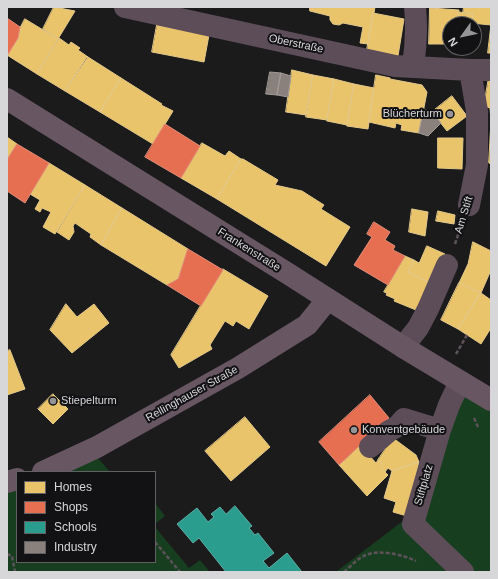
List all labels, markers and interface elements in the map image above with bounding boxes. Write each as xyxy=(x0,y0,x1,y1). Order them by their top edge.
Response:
north arrow xyxy=(442,16,482,56)
street label: Oberstraße xyxy=(267,32,325,56)
text: N xyxy=(446,35,460,49)
place label: Blücherturm xyxy=(383,107,442,121)
marker: Blücherturm xyxy=(445,109,455,119)
street label: Am Stift xyxy=(452,195,476,235)
street label: Frankenstraße xyxy=(215,225,283,275)
street label: Rellinghauser Straße xyxy=(144,363,240,425)
place label: Stiepelturm xyxy=(61,394,117,408)
marker: Stiepelturm xyxy=(48,396,58,406)
place label: Konventgebäude xyxy=(362,423,445,437)
marker: Konventgebäude xyxy=(349,425,359,435)
street label: Stiftplatz xyxy=(412,463,436,507)
legend xyxy=(16,471,156,563)
text: Homes xyxy=(54,480,92,494)
text: Shops xyxy=(54,500,88,514)
text: Schools xyxy=(54,520,97,534)
text: Industry xyxy=(54,540,97,554)

